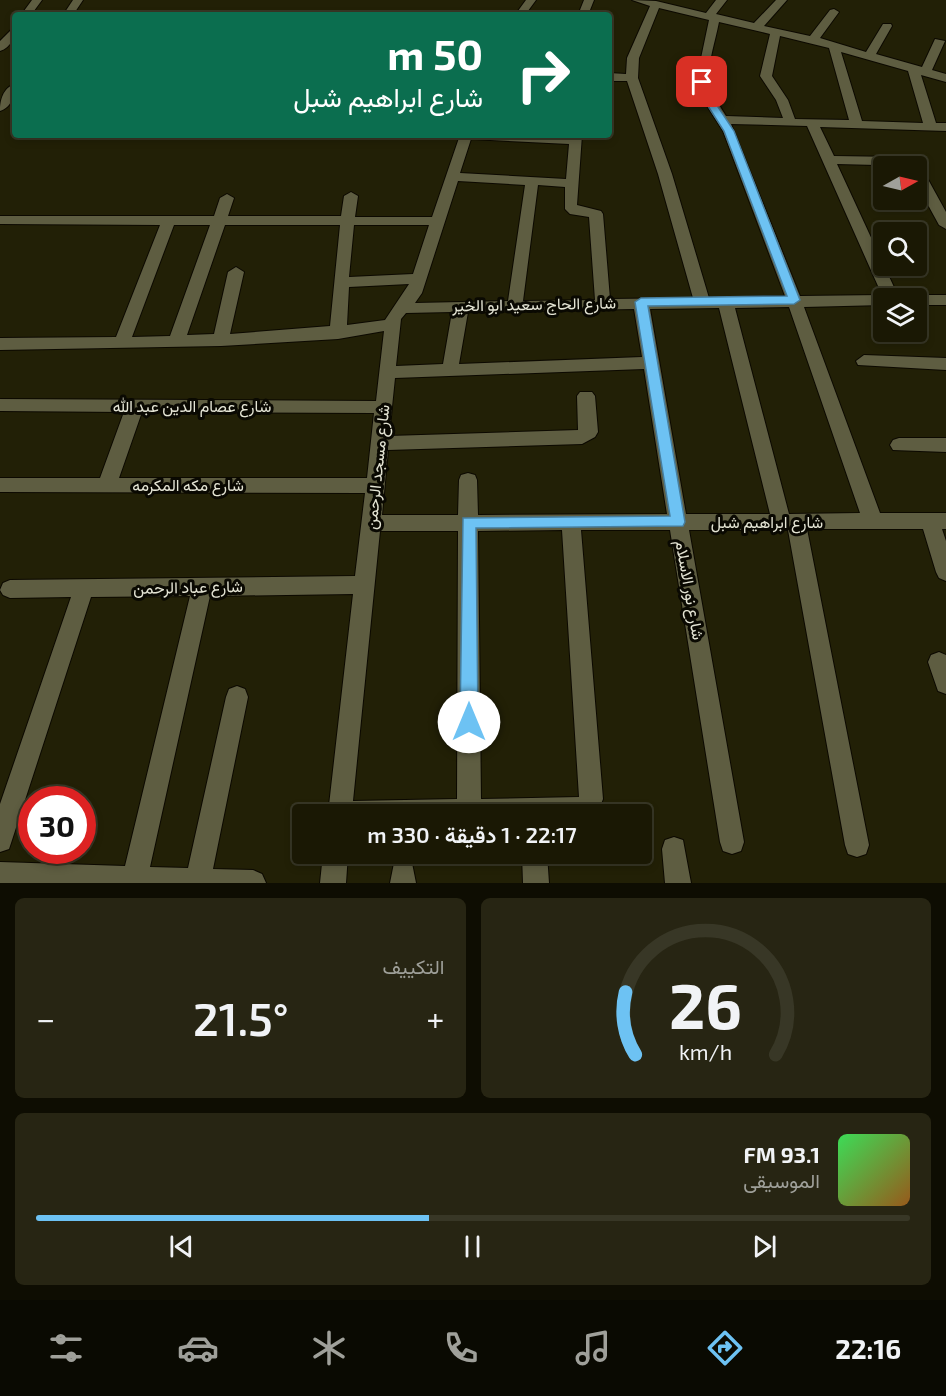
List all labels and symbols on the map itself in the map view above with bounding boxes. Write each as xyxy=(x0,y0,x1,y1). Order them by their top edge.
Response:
pin xyxy=(676,56,727,107)
north arrow xyxy=(873,156,927,210)
street label: شارع الحاج سعيد ابو الخير xyxy=(451,293,616,317)
street label: شارع عصام الدين عبد الله xyxy=(113,396,271,418)
street label: شارع مسجد الرحمن xyxy=(360,404,395,531)
street label: شارع مكه المكرمه xyxy=(132,475,244,497)
street label: شارع ابراهيم شبل xyxy=(711,512,823,534)
street label: شارع نور الاسلام xyxy=(669,538,709,642)
street label: شارع عباد الرحمن xyxy=(133,576,243,600)
position arrow xyxy=(437,690,501,754)
speed limit sign: 30 xyxy=(18,786,96,864)

